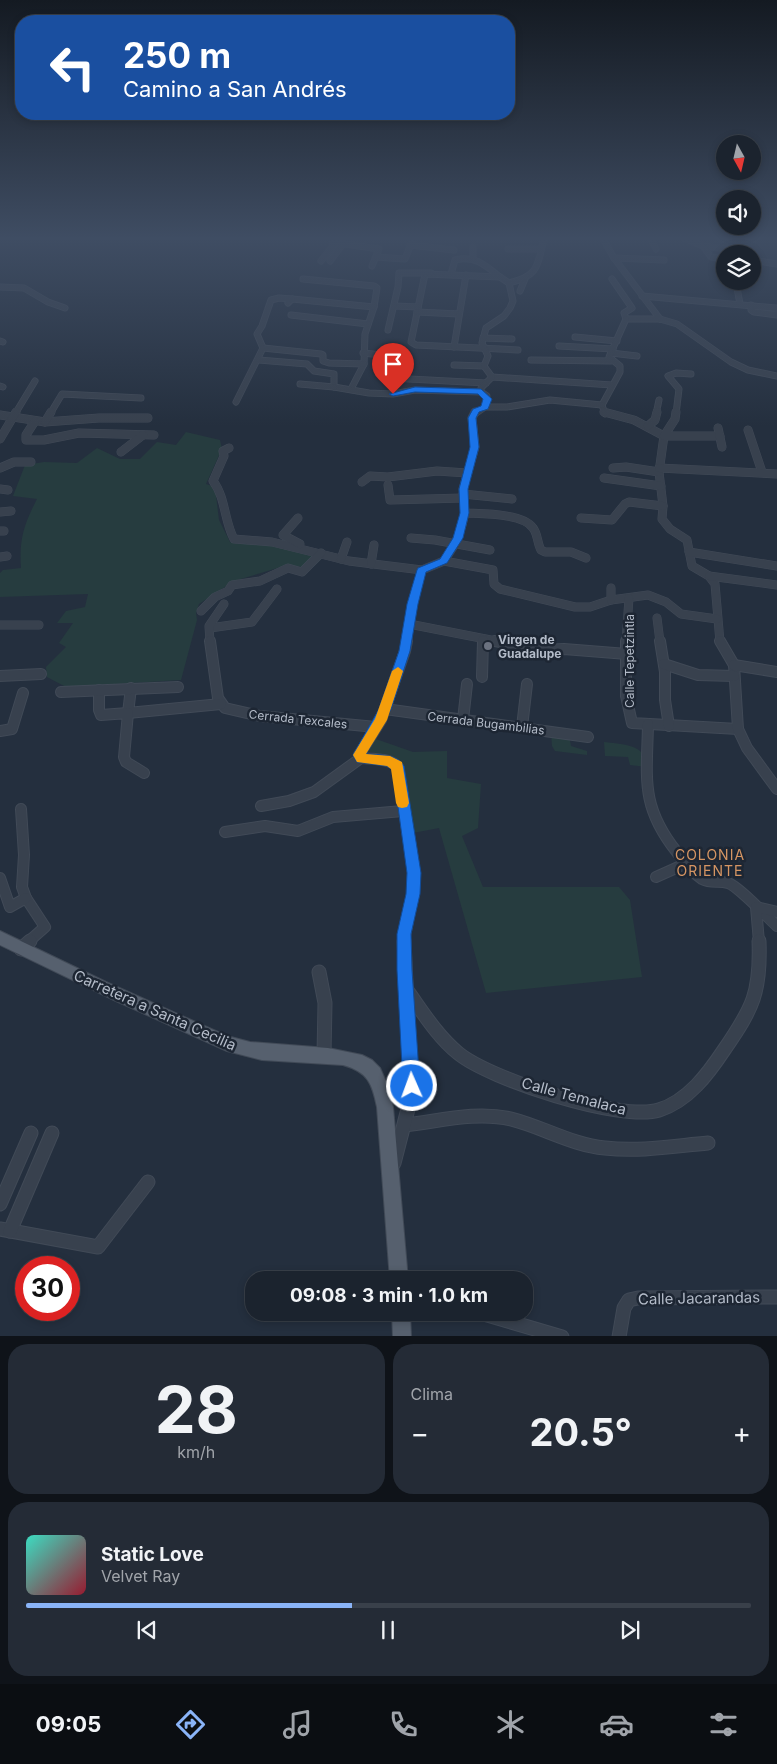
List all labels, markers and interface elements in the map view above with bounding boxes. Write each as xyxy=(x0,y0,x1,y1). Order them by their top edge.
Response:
text: 250 m xyxy=(123,34,231,76)
icon: left xyxy=(40,35,105,100)
text: Camino a San Andrés xyxy=(123,76,347,102)
north arrow xyxy=(716,135,761,180)
map controls xyxy=(716,135,761,290)
button: sound xyxy=(716,190,761,235)
button: layers xyxy=(716,245,761,290)
pin xyxy=(372,343,414,394)
icon: arrive xyxy=(379,350,407,378)
street label: Calle Tepetzintla xyxy=(622,614,637,708)
place label: Virgen de Guadalupe xyxy=(498,632,561,661)
marker: Virgen de Guadalupe xyxy=(482,640,494,652)
street label: Cerrada Texcales xyxy=(248,706,348,732)
street label: Cerrada Bugambilias xyxy=(427,708,545,738)
district label: COLONIA ORIENTE xyxy=(675,846,745,879)
street label: Carretera a Santa Cecilia xyxy=(71,966,239,1054)
position arrow xyxy=(385,1059,437,1111)
street label: Calle Temalaca xyxy=(520,1073,628,1119)
speed limit sign: 30 xyxy=(15,1256,80,1321)
text: 09:08 · 3 min · 1.0 km xyxy=(290,1284,488,1307)
street label: Calle Jacarandas xyxy=(638,1287,760,1309)
text: 28 xyxy=(155,1370,238,1449)
text: Clima xyxy=(411,1384,453,1404)
text: 20.5° xyxy=(530,1409,632,1455)
text: − xyxy=(411,1416,429,1450)
text: + xyxy=(732,1416,751,1450)
text: km/h xyxy=(177,1442,215,1462)
text: Static Love xyxy=(101,1543,204,1566)
text: Velvet Ray xyxy=(101,1566,180,1586)
icon: previous xyxy=(133,1616,161,1644)
icon: pause xyxy=(374,1616,402,1644)
icon: next xyxy=(616,1616,644,1644)
icon: directions xyxy=(173,1707,208,1742)
icon: music xyxy=(280,1707,315,1742)
icon: phone xyxy=(386,1707,421,1742)
icon: climate xyxy=(493,1707,528,1742)
icon: car xyxy=(599,1707,634,1742)
icon: filters xyxy=(706,1707,741,1742)
text: 09:05 xyxy=(36,1711,101,1737)

